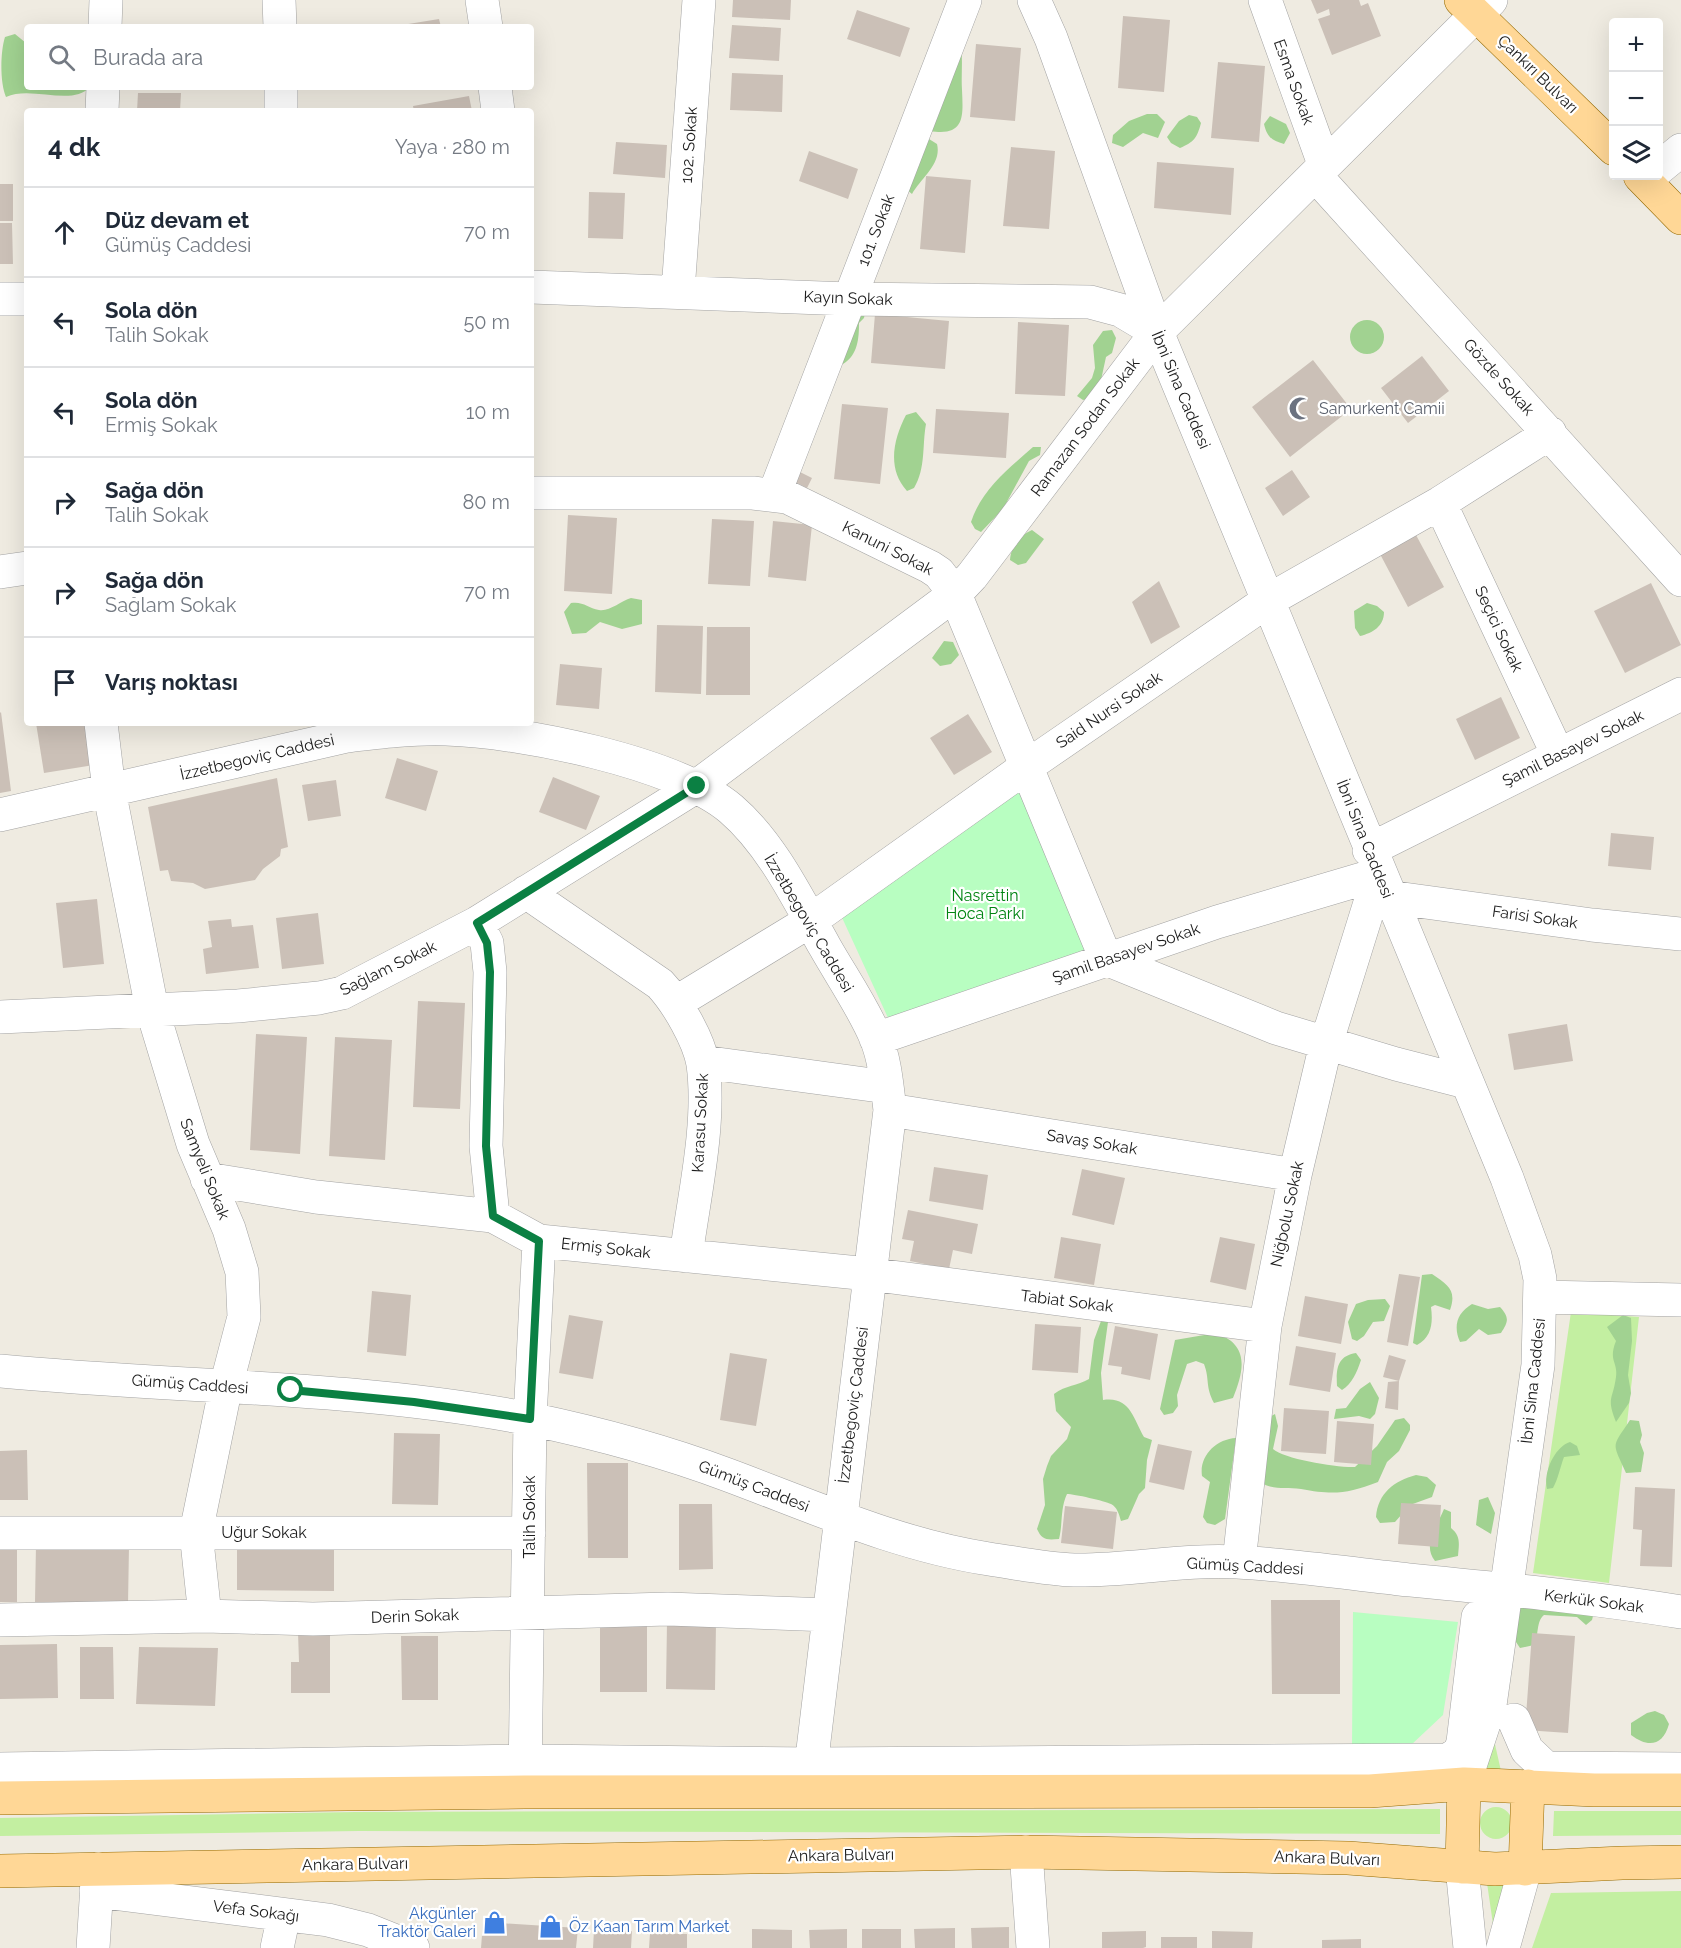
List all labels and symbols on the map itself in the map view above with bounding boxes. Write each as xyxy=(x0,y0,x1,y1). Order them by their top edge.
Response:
street label: Çankırı Bulvarı xyxy=(1494,31,1582,117)
street label: Esma Sokak xyxy=(1270,37,1318,128)
street label: 102. Sokak xyxy=(677,105,701,184)
street label: 101. Sokak xyxy=(854,191,899,269)
street label: Kayın Sokak xyxy=(803,287,893,309)
street label: İbni Sina Caddesi xyxy=(1148,328,1215,452)
street label: Gözde Sokak xyxy=(1460,335,1539,420)
street label: Ramazan Sodan Sokak xyxy=(1027,354,1144,500)
mosque icon: Samurkent Camii xyxy=(1288,395,1314,421)
place label: Samurkent Camii xyxy=(1319,399,1445,418)
street label: Kanuni Sokak xyxy=(839,517,937,579)
street label: Seçici Sokak xyxy=(1471,583,1527,675)
street label: Said Nursi Sokak xyxy=(1052,667,1166,752)
street label: Şamil Basayev Sokak xyxy=(1499,705,1647,790)
street label: İzzetbegoviç Caddesi xyxy=(178,729,336,784)
route end xyxy=(683,772,709,798)
street label: İbni Sina Caddesi xyxy=(1333,777,1398,901)
street label: İzzetbegoviç Caddesi xyxy=(760,850,859,995)
park label: Nasrettin Hoca Parkı xyxy=(946,886,1024,923)
street label: Farisi Sokak xyxy=(1491,902,1580,932)
street label: Şamil Basayev Sokak xyxy=(1050,919,1203,987)
street label: Sağlam Sokak xyxy=(337,936,440,1000)
street label: Karasu Sokak xyxy=(688,1072,712,1173)
street label: Samyeli Sokak xyxy=(176,1116,234,1223)
street label: Savaş Sokak xyxy=(1045,1125,1139,1159)
street label: Niğbolu Sokak xyxy=(1266,1159,1308,1269)
street label: Ermiş Sokak xyxy=(560,1234,652,1262)
street label: Tabiat Sokak xyxy=(1020,1286,1115,1316)
street label: İbni Sina Caddesi xyxy=(1516,1317,1549,1445)
street label: İzzetbegoviç Caddesi xyxy=(833,1325,872,1484)
street label: Gümüş Caddesi xyxy=(131,1370,249,1398)
route start xyxy=(277,1376,303,1402)
street label: Gümüş Caddesi xyxy=(696,1456,812,1516)
street label: Talih Sokak xyxy=(520,1475,539,1558)
street label: Uğur Sokak xyxy=(221,1523,307,1542)
street label: Gümüş Caddesi xyxy=(1186,1553,1304,1579)
street label: Kerkük Sokak xyxy=(1543,1585,1645,1617)
street label: Derin Sokak xyxy=(371,1605,460,1627)
street label: Ankara Bulvarı xyxy=(788,1845,894,1865)
street label: Ankara Bulvarı xyxy=(1274,1847,1380,1869)
street label: Ankara Bulvarı xyxy=(302,1854,408,1874)
street label: Vefa Sokağı xyxy=(212,1896,300,1926)
place label: Akgünler Traktör Galeri xyxy=(378,1904,476,1941)
shop icon: Akgünler Traktör Galeri xyxy=(481,1909,507,1935)
shop icon: Öz Kaan Tarım Market xyxy=(538,1913,564,1939)
place label: Öz Kaan Tarım Market xyxy=(569,1916,730,1936)

